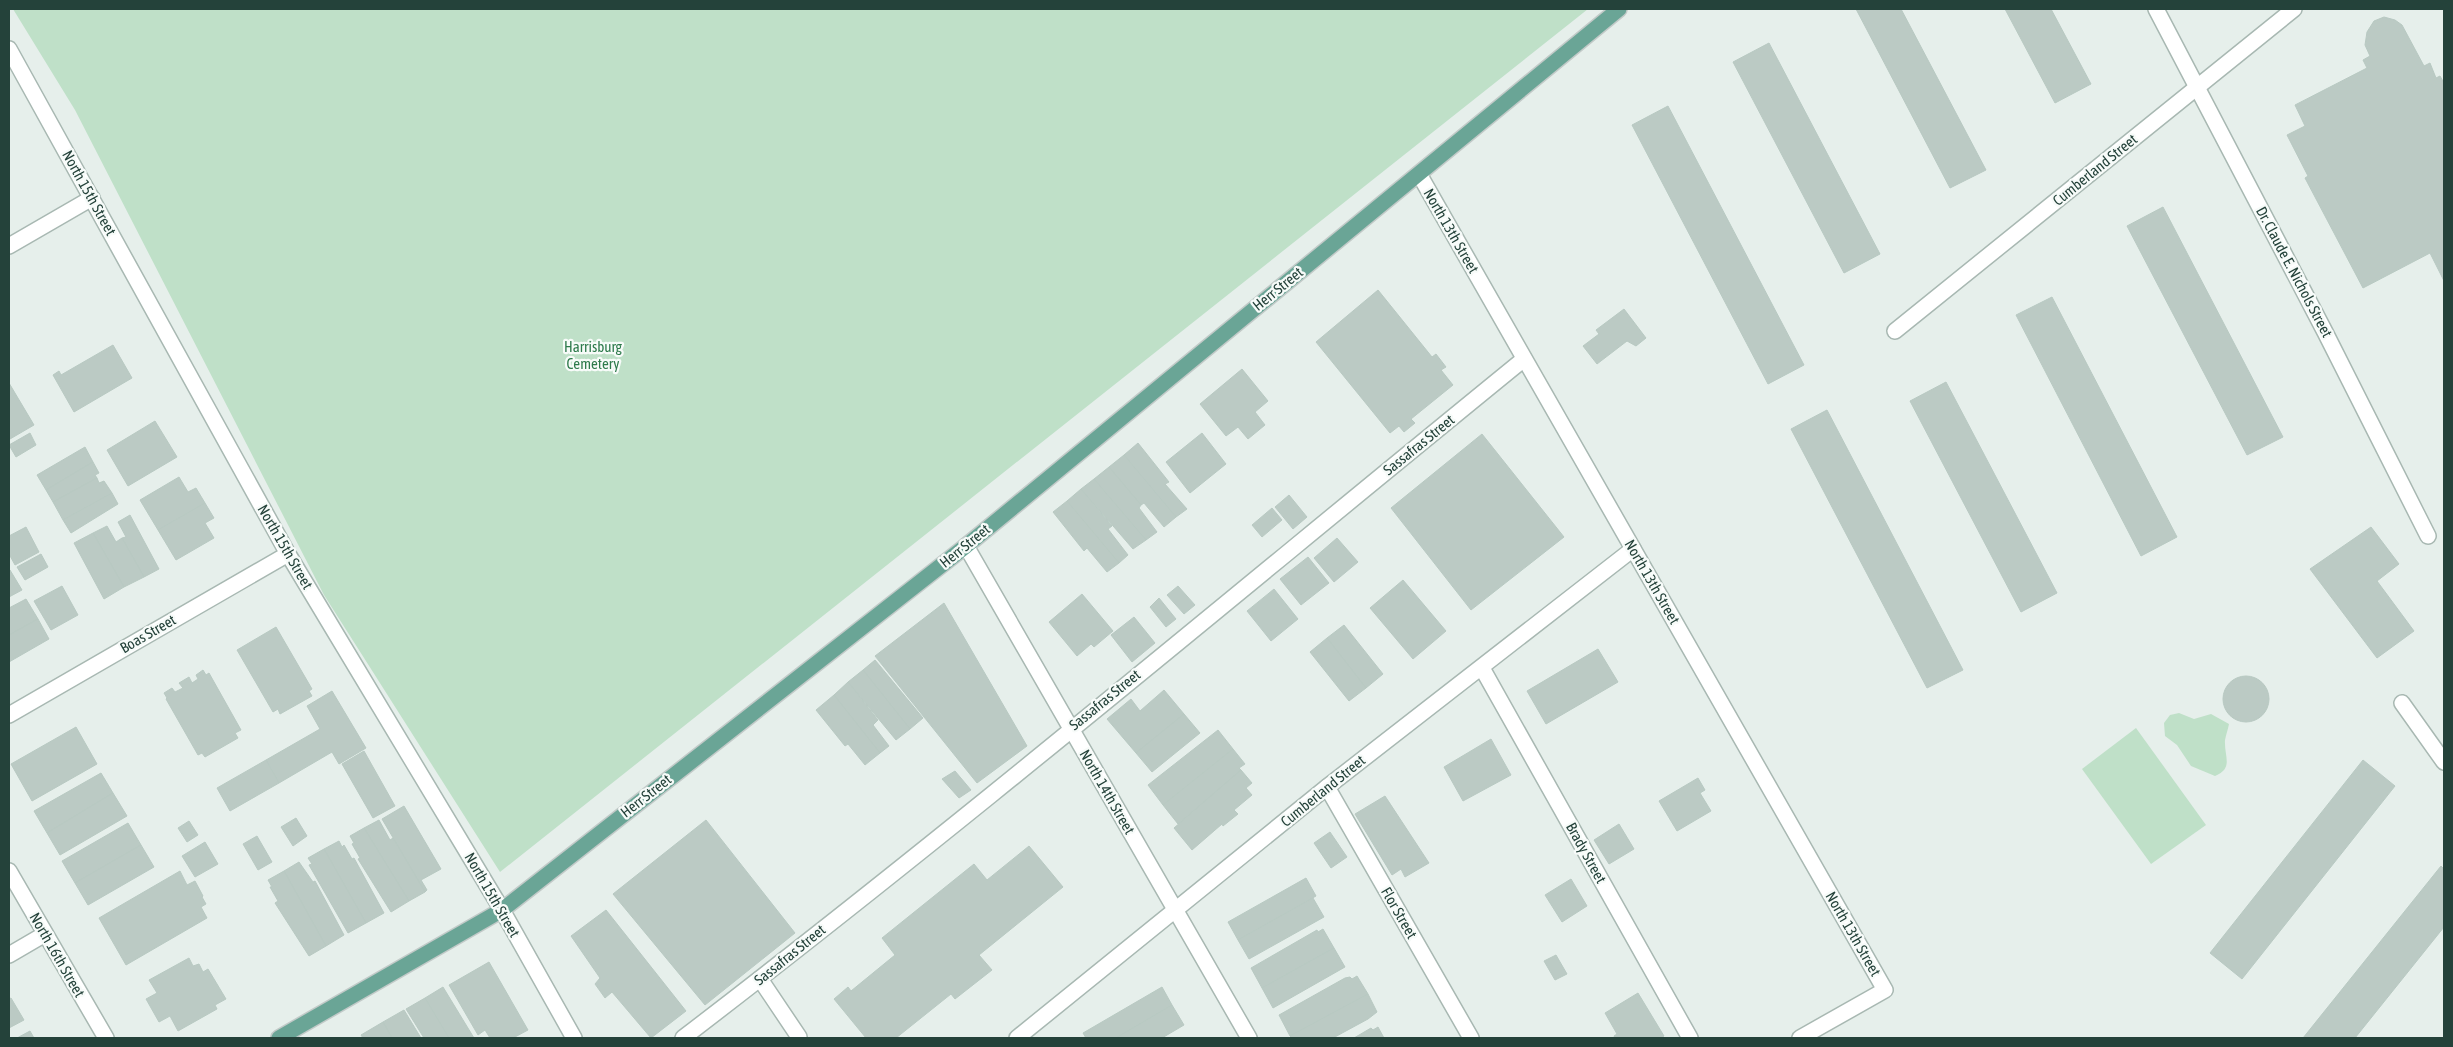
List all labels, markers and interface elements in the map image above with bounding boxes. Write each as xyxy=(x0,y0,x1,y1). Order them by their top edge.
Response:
street label: Cumberland Street xyxy=(2049,130,2140,209)
street label: North 15th Street xyxy=(59,147,120,238)
street label: North 13th Street xyxy=(1420,186,1482,276)
street label: Dr. Claude E. Nichols Street xyxy=(2253,204,2336,340)
street label: Herr Street xyxy=(1249,263,1306,314)
park label: Harrisburg Cemetery xyxy=(564,338,623,372)
street label: Sassafras Street xyxy=(1380,411,1458,478)
street label: North 15th Street xyxy=(254,502,316,592)
street label: Herr Street xyxy=(936,520,993,571)
street label: North 13th Street xyxy=(1621,537,1683,627)
street label: Boas Street xyxy=(117,611,179,656)
street label: Sassafras Street xyxy=(1066,666,1144,733)
street label: North 14th Street xyxy=(1076,747,1138,837)
street label: Cumberland Street xyxy=(1277,751,1368,830)
street label: Herr Street xyxy=(617,771,674,821)
street label: Brady Street xyxy=(1563,820,1610,886)
street label: North 15th Street xyxy=(461,850,523,940)
street label: Flor Street xyxy=(1378,884,1421,941)
street label: North 13th Street xyxy=(1822,889,1884,979)
street label: North 16th Street xyxy=(26,910,88,1000)
street label: Sassafras Street xyxy=(751,921,829,988)

